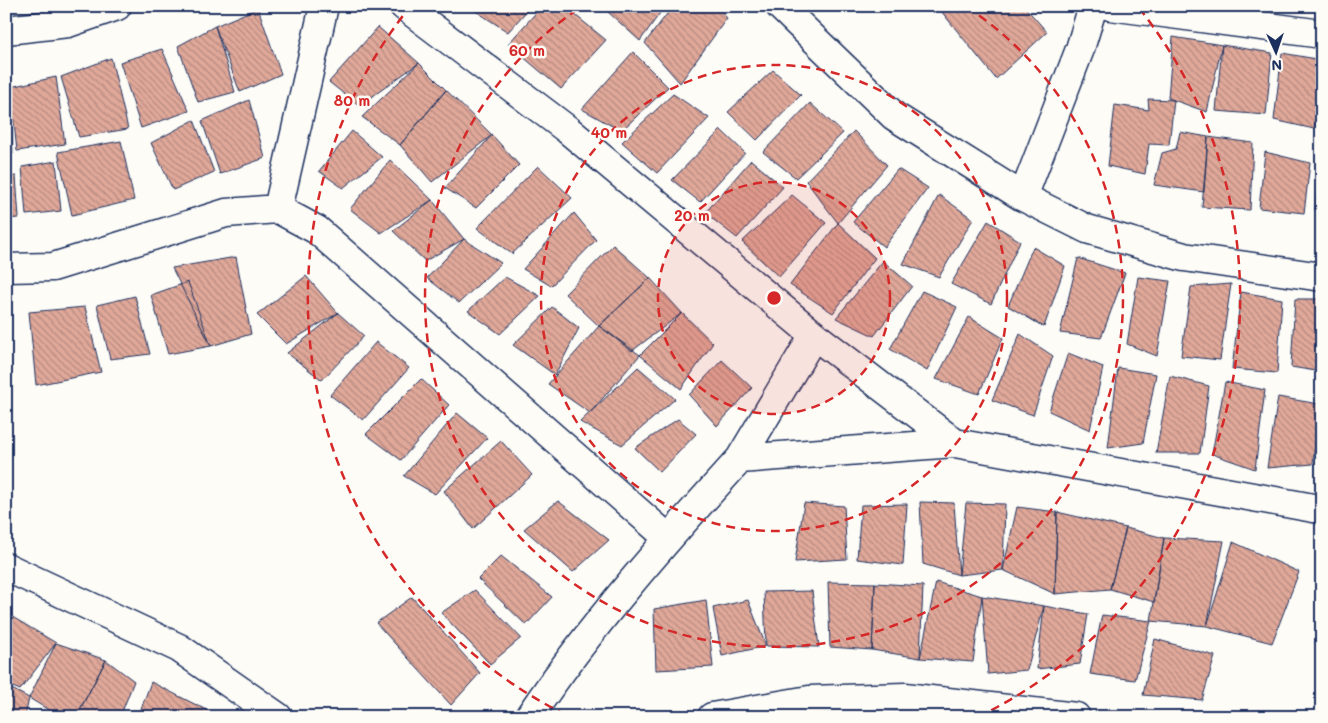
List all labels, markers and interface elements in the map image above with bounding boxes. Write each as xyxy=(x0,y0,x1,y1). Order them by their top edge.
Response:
north arrow xyxy=(1250,28,1300,78)
text: 60 m xyxy=(509,40,545,60)
text: N xyxy=(1271,56,1283,75)
text: 80 m xyxy=(334,90,370,110)
text: 40 m xyxy=(591,122,627,142)
text: 20 m xyxy=(674,205,710,225)
centre of rings xyxy=(765,289,783,307)

